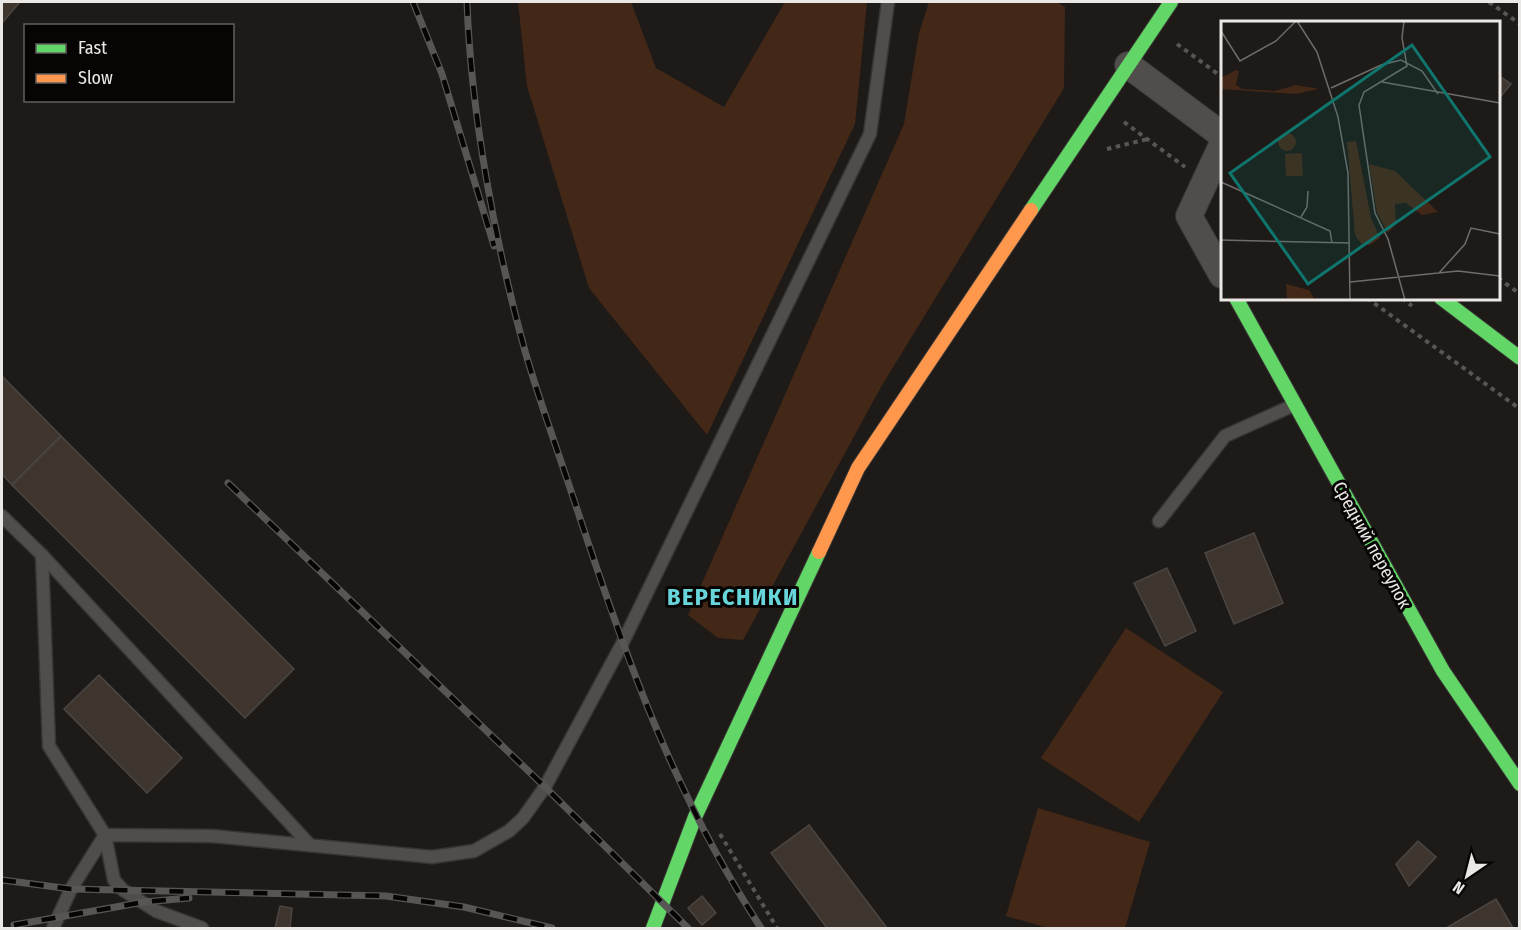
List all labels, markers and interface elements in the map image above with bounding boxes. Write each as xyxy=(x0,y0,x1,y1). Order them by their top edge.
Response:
inset map xyxy=(1221,21,1500,300)
legend xyxy=(24,24,234,102)
text: Fast xyxy=(78,37,107,59)
text: Slow xyxy=(78,67,113,89)
street label: Средний переулок xyxy=(1328,478,1416,613)
district label: ВЕРЕСНИКИ xyxy=(667,583,799,611)
north arrow xyxy=(1437,846,1497,906)
text: N xyxy=(1449,877,1468,898)

